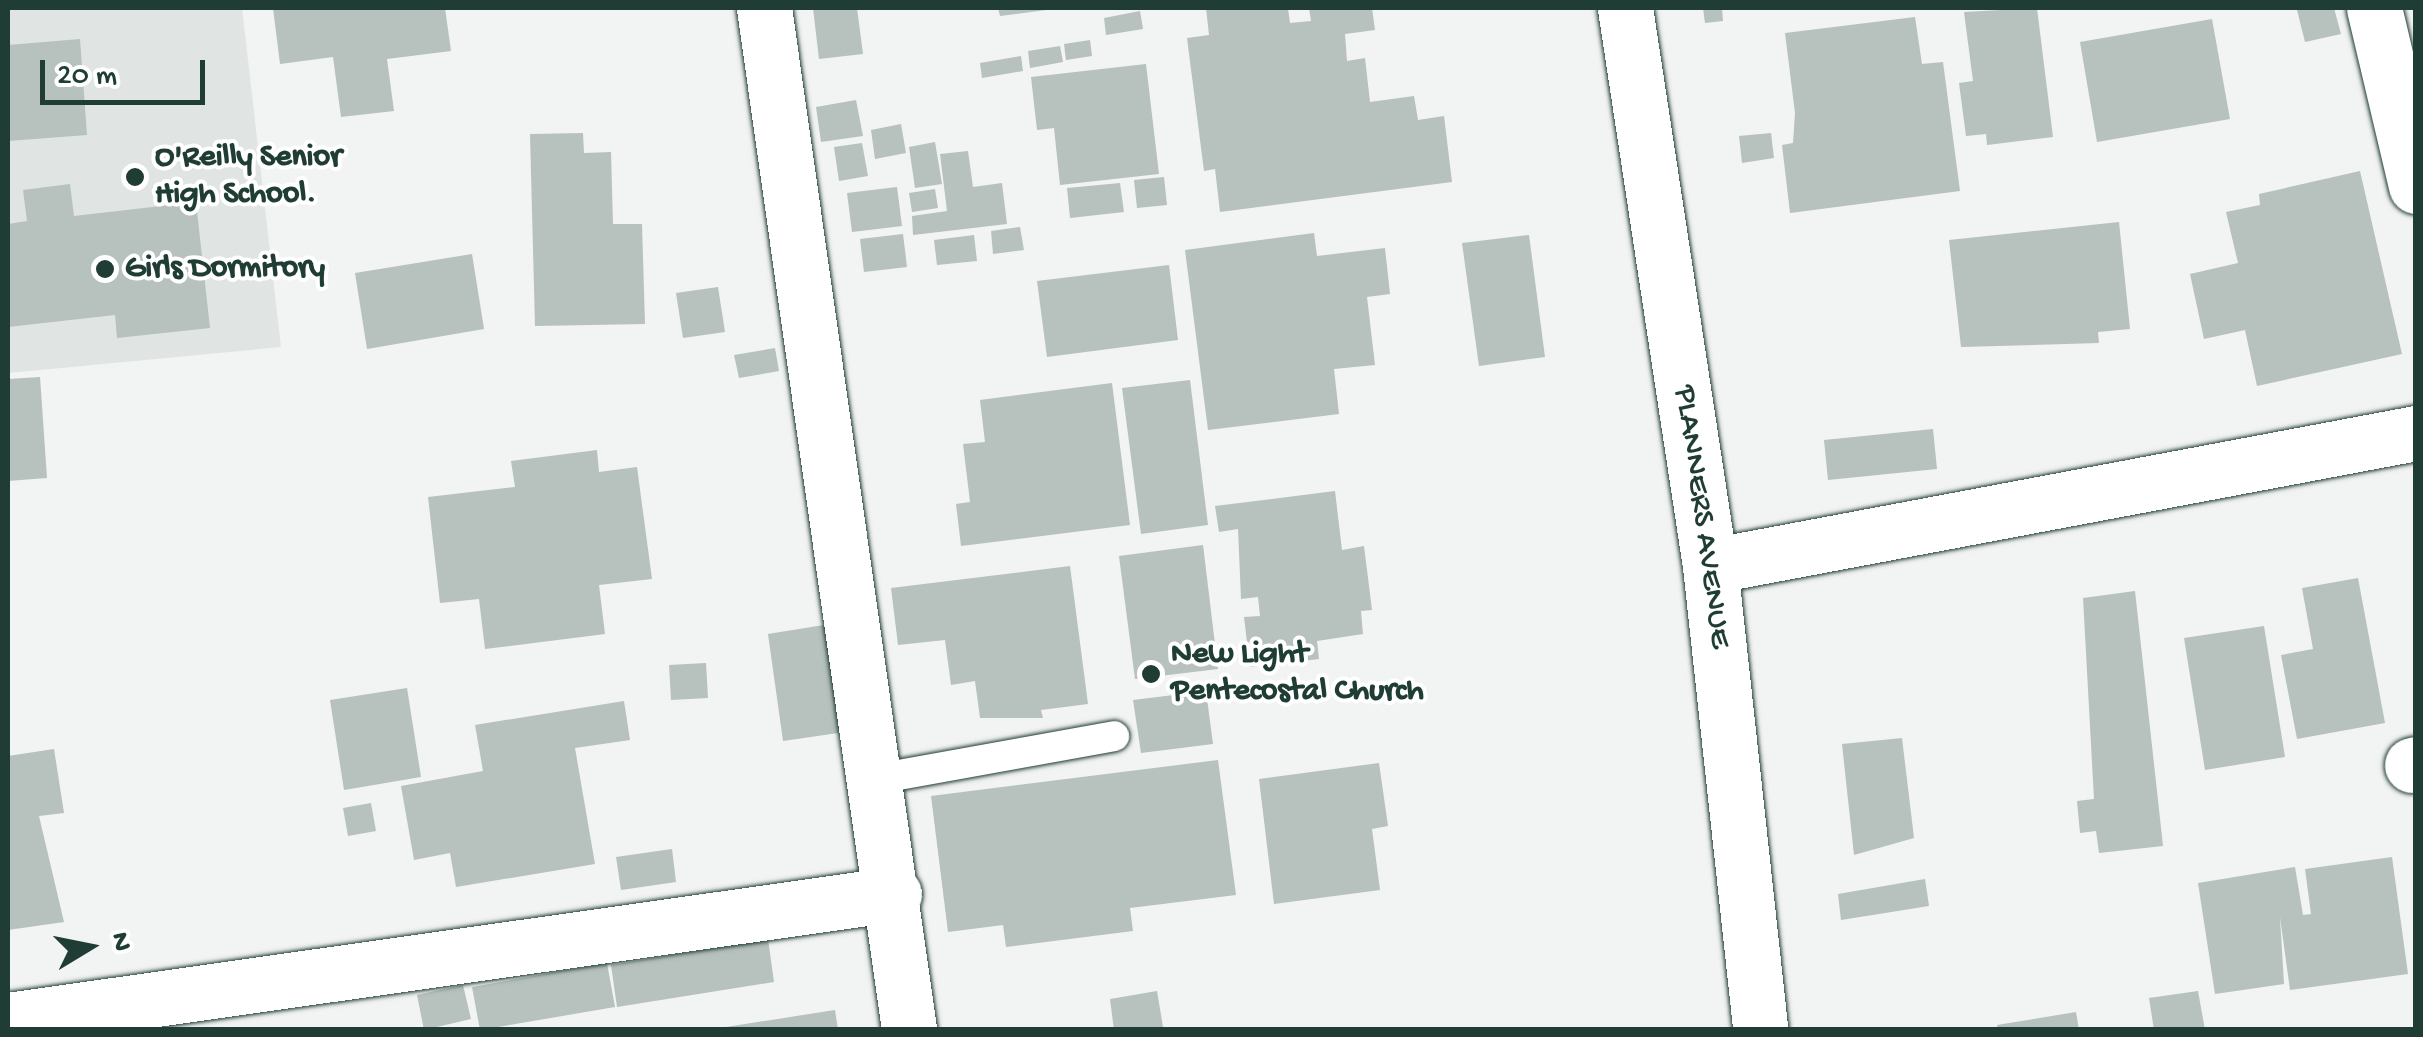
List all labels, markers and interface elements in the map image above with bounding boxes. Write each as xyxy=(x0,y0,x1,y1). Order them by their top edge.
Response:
scale bar xyxy=(45,40,210,102)
text: 20 m xyxy=(57,60,117,95)
place label: O'Reilly Senior High School. xyxy=(155,140,341,215)
marker: O'Reilly Senior High School. xyxy=(124,166,146,188)
place label: Girls Dormitory xyxy=(125,250,325,288)
marker: Girls Dormitory xyxy=(94,258,116,280)
street label: PLANNERS AVENUE xyxy=(1664,383,1738,651)
place label: New Light Pentecostal Church xyxy=(1171,637,1424,712)
marker: New Light Pentecostal Church xyxy=(1140,663,1162,685)
north arrow xyxy=(40,897,140,997)
text: N xyxy=(102,930,138,954)

